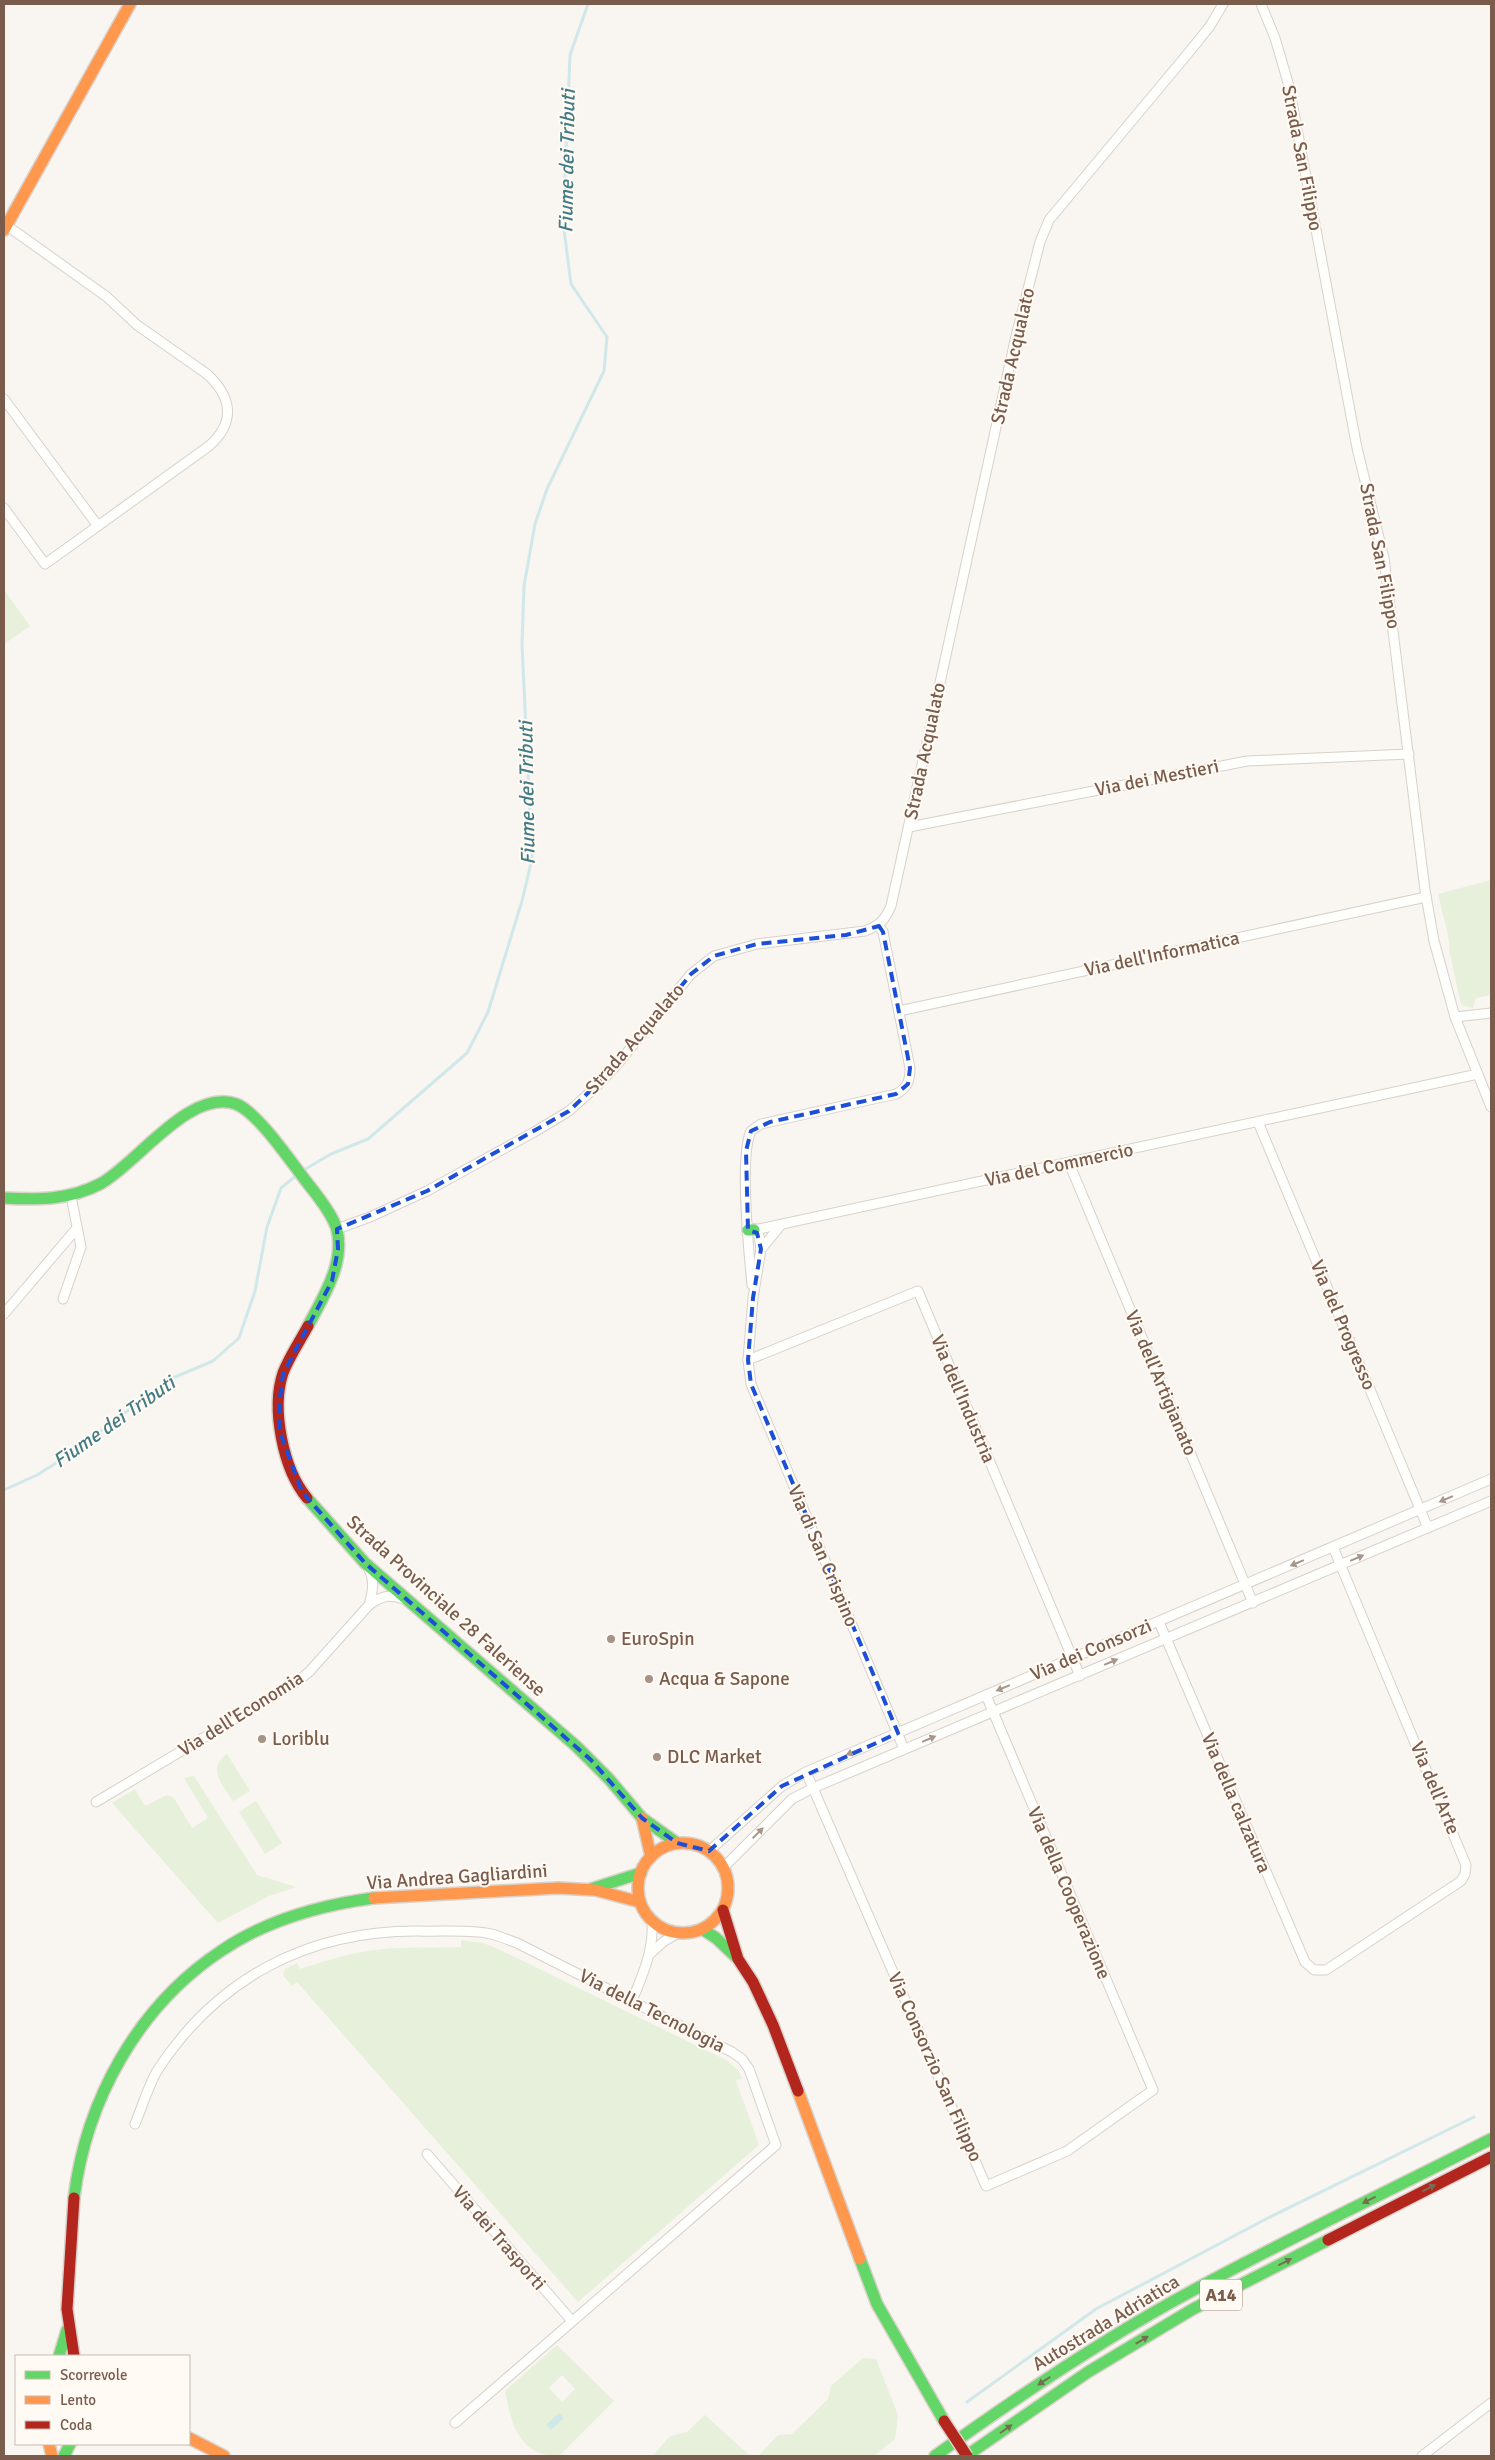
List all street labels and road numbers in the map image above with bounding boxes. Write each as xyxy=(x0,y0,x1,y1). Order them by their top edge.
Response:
street label: Strada San Filippo xyxy=(1276,83,1328,233)
street label: Strada Acqualato xyxy=(986,285,1040,427)
street label: Strada San Filippo xyxy=(1354,481,1406,631)
street label: Strada Acqualato xyxy=(899,680,951,822)
street label: Via dei Mestieri xyxy=(1093,754,1221,802)
street label: Via dell'Informatica xyxy=(1082,926,1242,982)
street label: Strada Acqualato xyxy=(580,978,690,1099)
street label: Via del Commercio xyxy=(983,1138,1135,1192)
street label: Via del Progresso xyxy=(1305,1256,1381,1394)
street label: Via dell'Artigianato xyxy=(1120,1307,1202,1459)
street label: Via dell'Industria xyxy=(925,1331,1001,1467)
street label: Via di San Crispino xyxy=(782,1481,864,1631)
street label: Strada Provinciale 28 Faleriense xyxy=(341,1510,551,1702)
street label: Via dei Consorzi xyxy=(1027,1614,1155,1686)
street label: Via dell'Economia xyxy=(174,1666,308,1762)
street label: Via della calzatura xyxy=(1196,1729,1276,1877)
street label: Via dell'Arte xyxy=(1405,1738,1465,1838)
street label: Via della Cooperazione xyxy=(1022,1803,1116,1983)
street label: Via Andrea Gagliardini xyxy=(366,1859,548,1895)
street label: Via della Tecnologia xyxy=(575,1964,729,2058)
street label: Via Consorzio San Filippo xyxy=(882,1969,988,2166)
street label: Via dei Trasporti xyxy=(447,2181,551,2295)
street label: Autostrada Adriatica xyxy=(1028,2270,1184,2376)
road number: A14 xyxy=(1200,2280,1242,2310)

